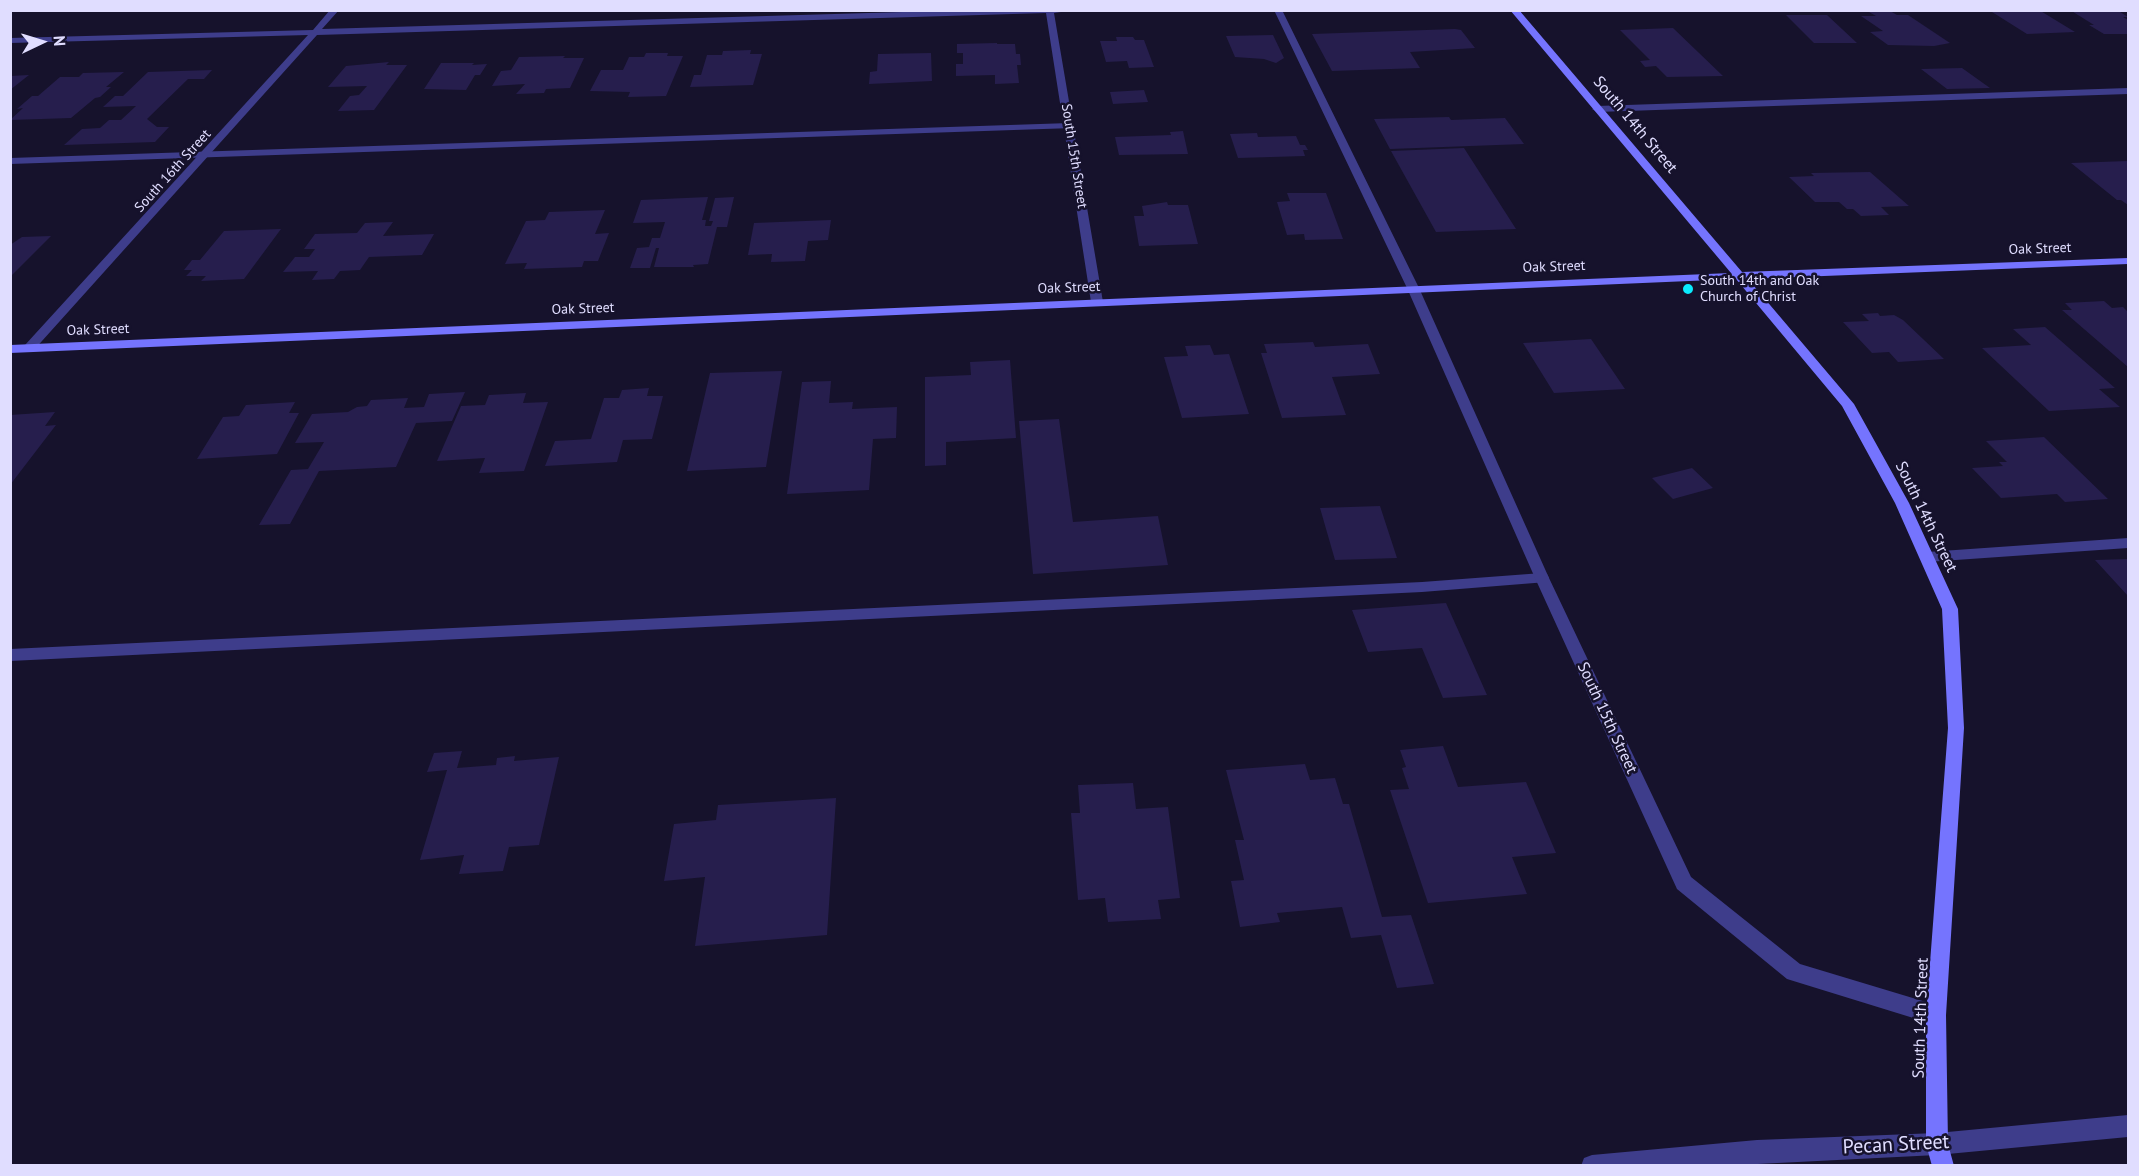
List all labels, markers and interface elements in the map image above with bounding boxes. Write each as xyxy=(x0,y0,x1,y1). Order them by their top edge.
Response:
north arrow xyxy=(12,12,72,72)
text: N xyxy=(50,35,70,47)
street label: South 14th Street xyxy=(1589,73,1681,177)
street label: South 15th Street xyxy=(1057,102,1091,210)
street label: South 16th Street xyxy=(131,126,215,216)
street label: Oak Street xyxy=(2008,240,2072,258)
street label: Oak Street xyxy=(1522,258,1586,276)
place label: South 14th and Oak Church of Christ xyxy=(1700,273,1819,306)
street label: Oak Street xyxy=(1037,279,1101,297)
marker: South 14th and Oak Church of Christ xyxy=(1681,282,1695,296)
street label: Oak Street xyxy=(551,300,615,318)
street label: Oak Street xyxy=(66,321,130,339)
street label: South 14th Street xyxy=(1891,458,1961,576)
street label: South 15th Street xyxy=(1573,659,1641,777)
street label: South 14th Street xyxy=(1909,957,1933,1079)
street label: Pecan Street xyxy=(1842,1130,1950,1160)

